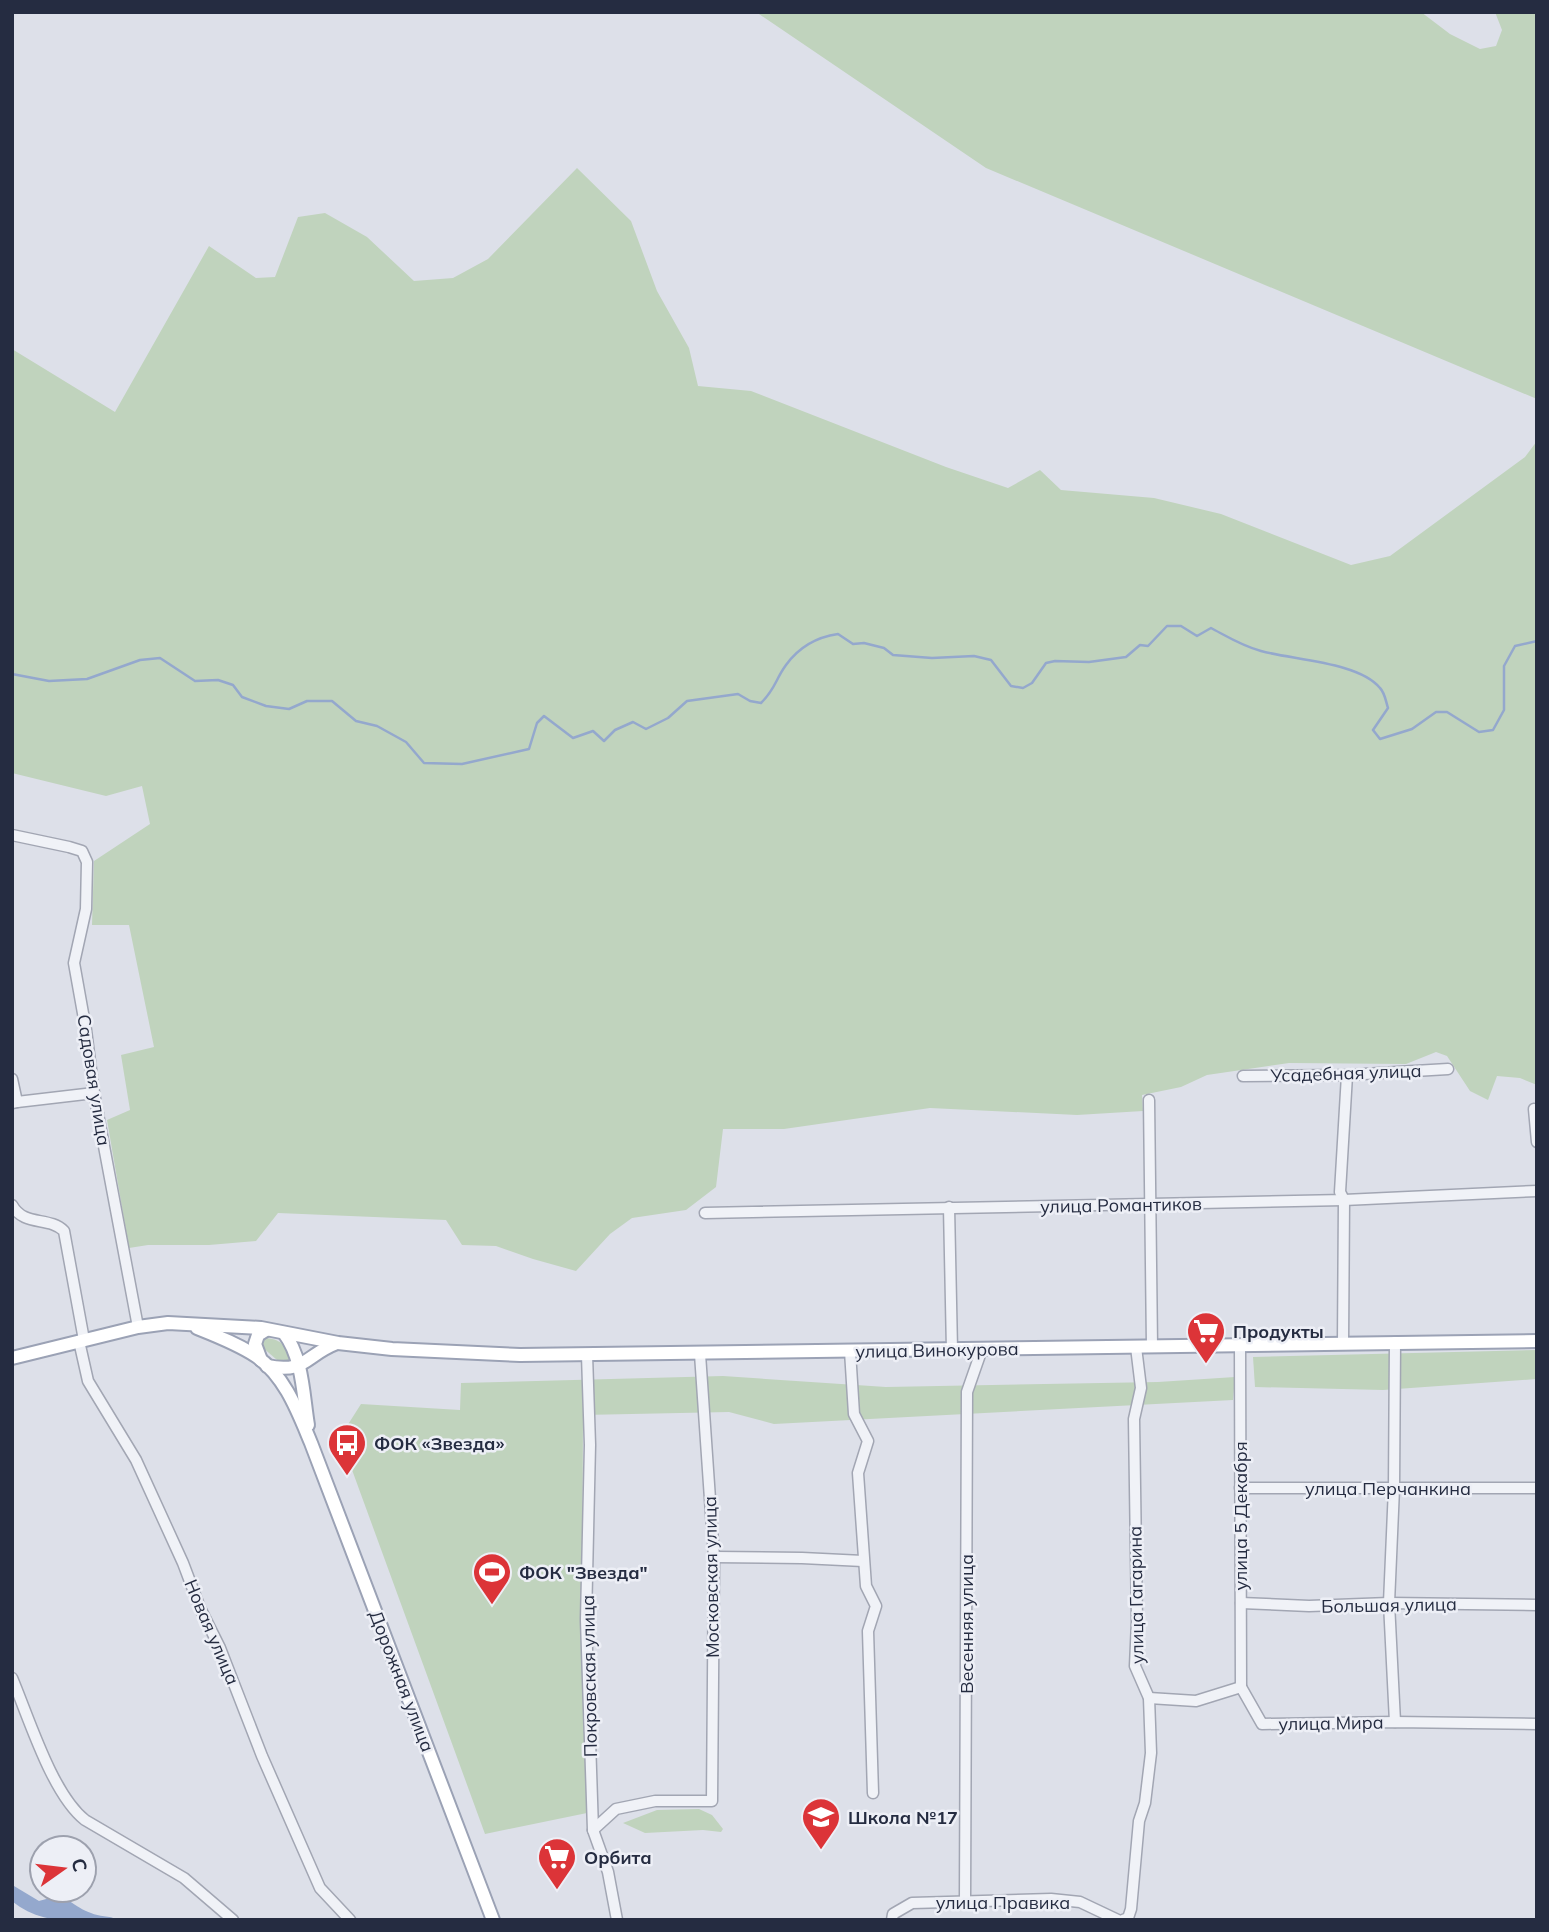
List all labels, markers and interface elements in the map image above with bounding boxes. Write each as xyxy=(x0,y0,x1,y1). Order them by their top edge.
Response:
street label: Садовая улица xyxy=(72,1013,116,1147)
street label: Усадебная улица xyxy=(1269,1059,1422,1087)
street label: улица Романтиков xyxy=(1040,1192,1202,1218)
supermarket icon: Продукты xyxy=(1185,1310,1227,1365)
place label: Продукты xyxy=(1233,1320,1324,1343)
street label: улица Винокурова xyxy=(855,1337,1019,1363)
bus stop icon: ФОК «Звезда» xyxy=(326,1422,368,1477)
place label: ФОК «Звезда» xyxy=(374,1432,504,1455)
street label: улица 5 Декабря xyxy=(1229,1441,1252,1591)
street label: улица Перчанкина xyxy=(1305,1477,1471,1500)
street label: Московская улица xyxy=(698,1496,724,1658)
street label: улица Гагарина xyxy=(1123,1526,1149,1664)
sports icon: ФОК "Звезда" xyxy=(471,1551,513,1606)
street label: Весенняя улица xyxy=(955,1554,978,1694)
place label: ФОК "Звезда" xyxy=(519,1561,648,1584)
street label: Новая улица xyxy=(179,1576,245,1688)
street label: Большая улица xyxy=(1321,1592,1457,1618)
street label: Покровская улица xyxy=(576,1595,602,1757)
street label: Дорожная улица xyxy=(364,1607,440,1755)
street label: улица Мира xyxy=(1278,1711,1384,1735)
school or university icon: Школа №17 xyxy=(800,1796,842,1851)
place label: Школа №17 xyxy=(848,1806,958,1829)
north arrow xyxy=(28,1834,98,1904)
supermarket icon: Орбита xyxy=(536,1836,578,1891)
place label: Орбита xyxy=(584,1846,652,1869)
text: С xyxy=(66,1856,93,1874)
street label: улица Правика xyxy=(936,1891,1070,1914)

